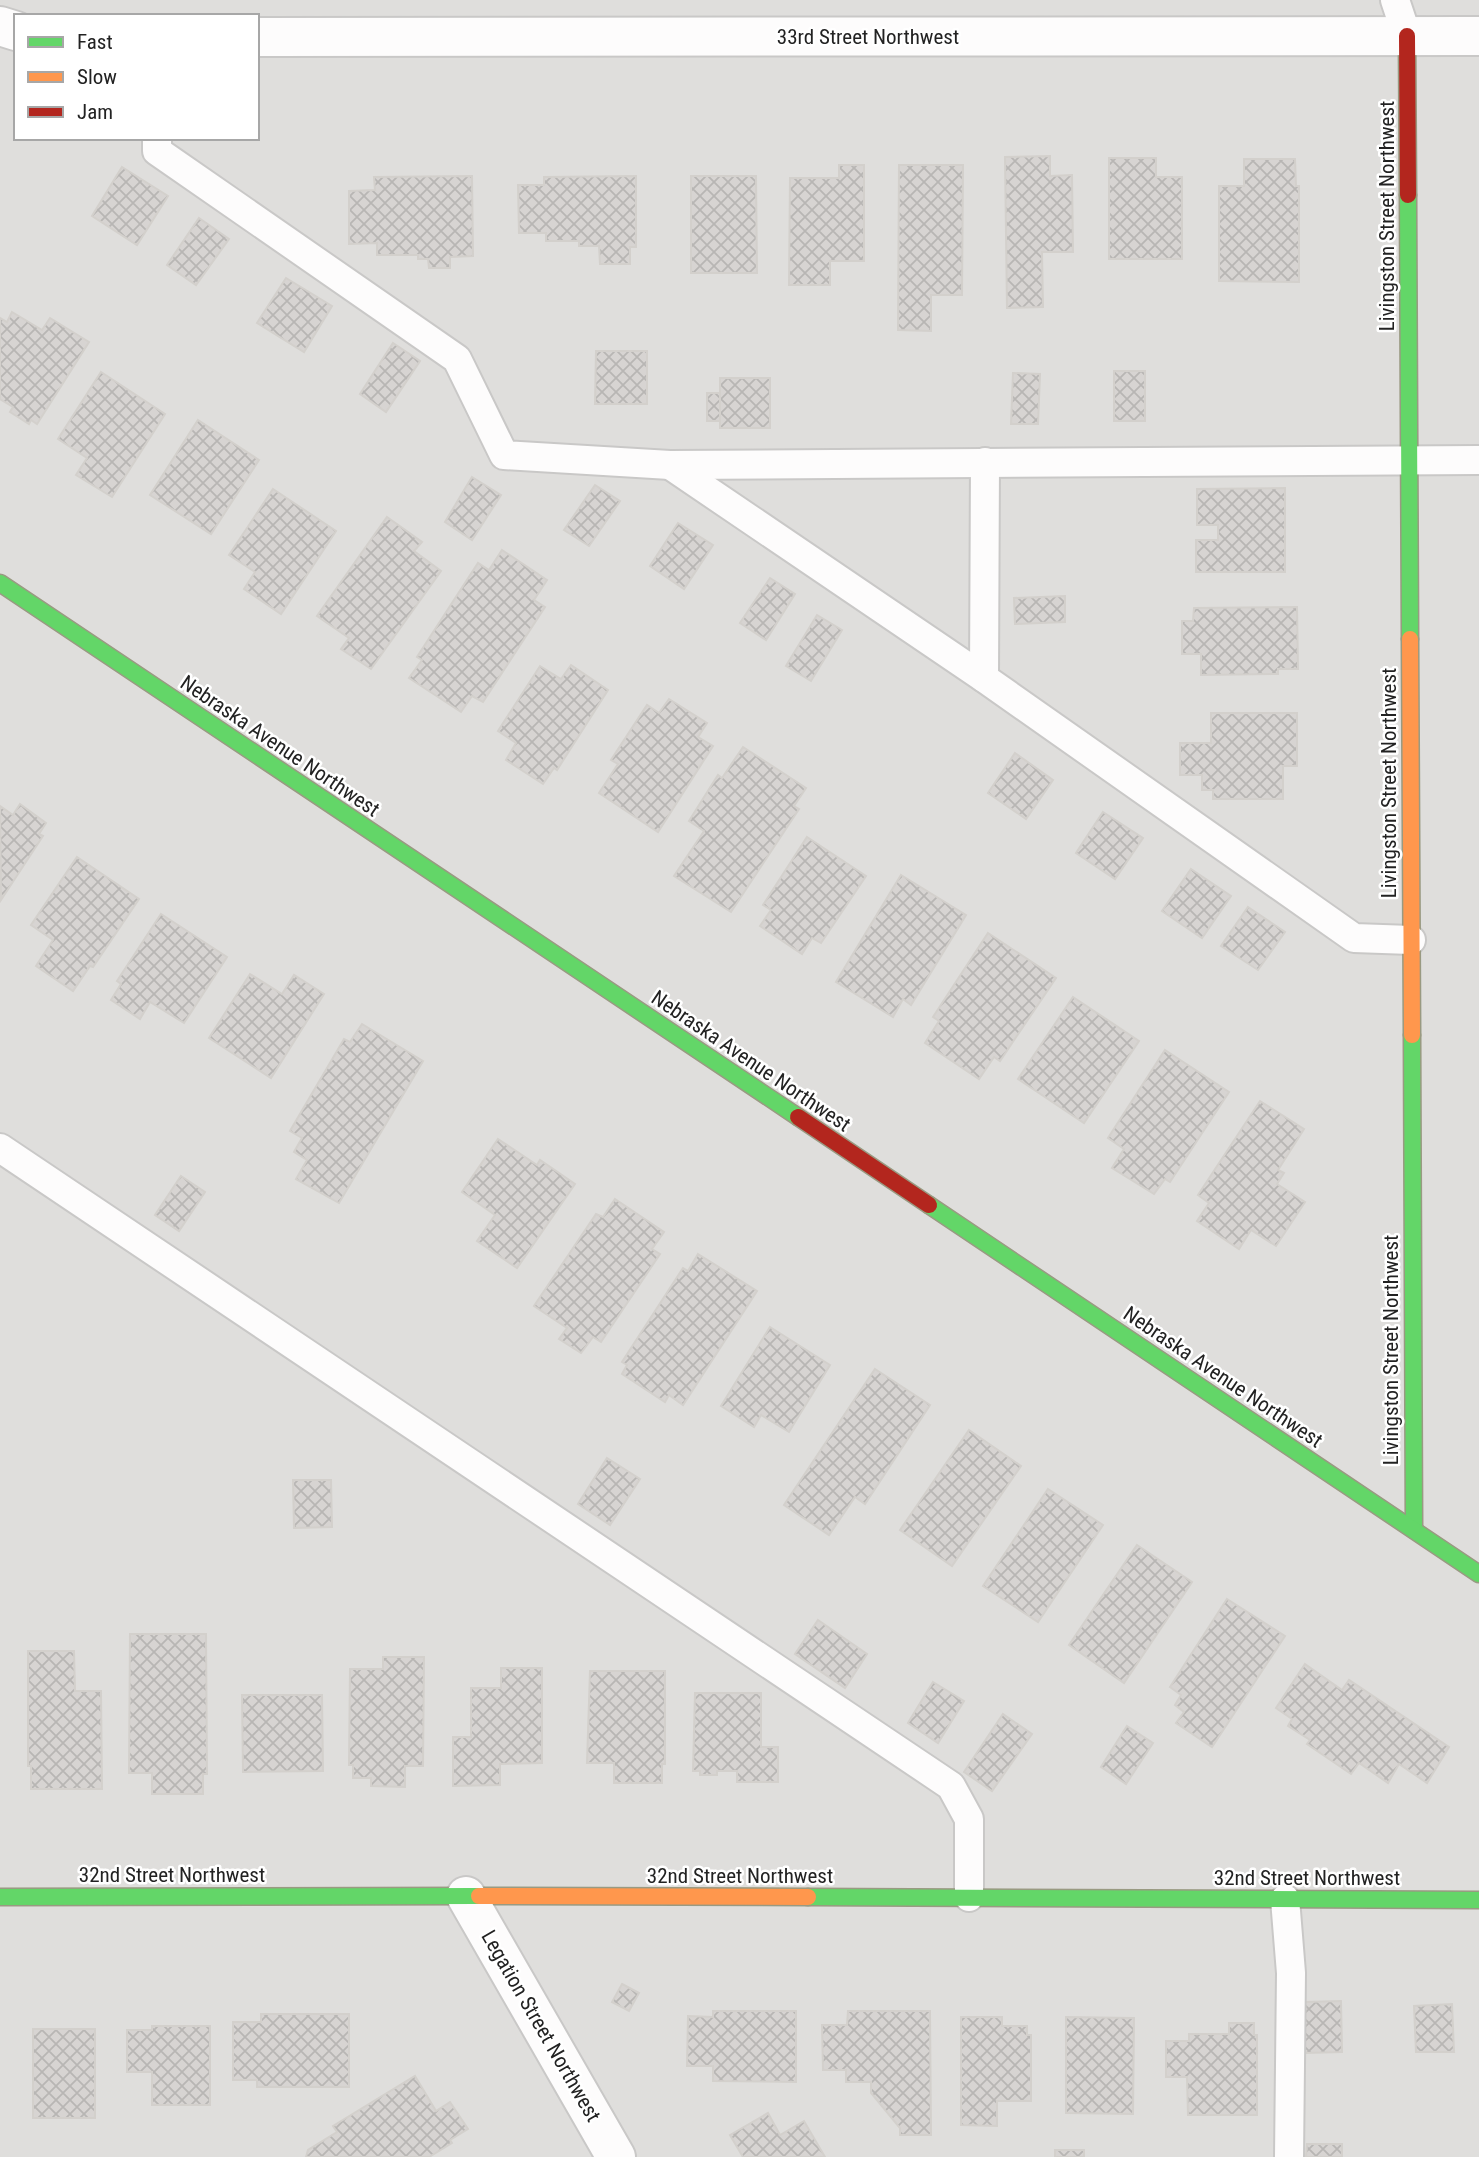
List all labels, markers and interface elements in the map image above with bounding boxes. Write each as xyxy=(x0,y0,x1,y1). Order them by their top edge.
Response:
legend xyxy=(14,14,259,140)
street label: 33rd Street Northwest xyxy=(777,25,959,49)
text: Fast xyxy=(77,30,113,54)
text: Slow xyxy=(77,65,117,89)
text: Jam xyxy=(77,100,113,124)
street label: Livingston Street Northwest xyxy=(1375,101,1399,331)
street label: Livingston Street Northwest xyxy=(1377,668,1401,898)
street label: Nebraska Avenue Northwest xyxy=(176,670,384,822)
street label: Nebraska Avenue Northwest xyxy=(647,985,855,1137)
street label: Livingston Street Northwest xyxy=(1379,1235,1403,1465)
street label: Nebraska Avenue Northwest xyxy=(1119,1301,1327,1453)
street label: 32nd Street Northwest xyxy=(79,1863,265,1887)
street label: 32nd Street Northwest xyxy=(647,1864,833,1888)
street label: 32nd Street Northwest xyxy=(1214,1866,1400,1890)
street label: Legation Street Northwest xyxy=(476,1926,606,2126)

